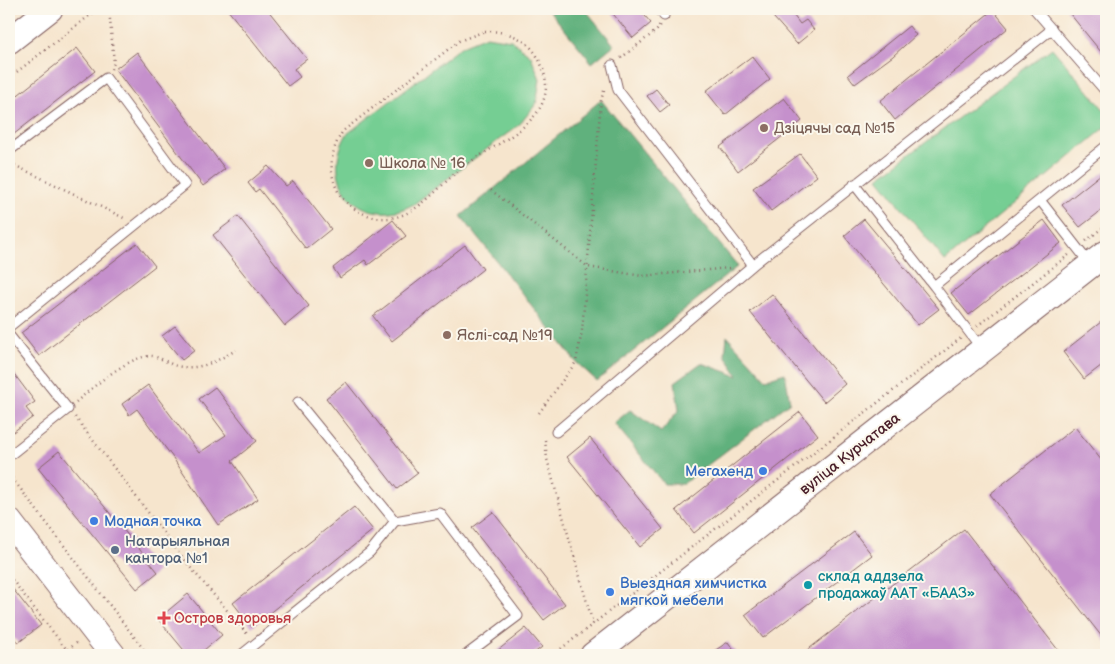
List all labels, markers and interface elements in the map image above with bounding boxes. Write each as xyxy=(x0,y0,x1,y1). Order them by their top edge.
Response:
place label: Дзіцячы сад №15 xyxy=(774,119,895,138)
marker: Дзіцячы сад №15 xyxy=(758,122,770,134)
place label: Школа № 16 xyxy=(379,154,465,173)
marker: Школа № 16 xyxy=(363,157,375,169)
place label: Яслі-сад №19 xyxy=(457,326,553,345)
marker: Яслі-сад №19 xyxy=(441,329,453,341)
street label: вуліца Курчатава xyxy=(796,409,904,499)
place label: Мегахенд xyxy=(685,462,753,481)
marker: Мегахенд xyxy=(757,465,769,477)
place label: Модная точка xyxy=(104,512,202,531)
marker: Модная точка xyxy=(88,515,100,527)
place label: Натарыяльная кантора №1 xyxy=(125,532,230,568)
marker: Натарыяльная кантора №1 xyxy=(109,544,121,556)
place label: склад аддзела продажаў ААТ «БААЗ» xyxy=(818,567,975,603)
place label: Выездная химчистка мягкой мебели xyxy=(620,574,767,610)
marker: склад аддзела продажаў ААТ «БААЗ» xyxy=(802,579,814,591)
marker: Выездная химчистка мягкой мебели xyxy=(604,586,616,598)
place label: Остров здоровья xyxy=(174,609,291,628)
marker: Остров здоровья xyxy=(158,612,170,624)

